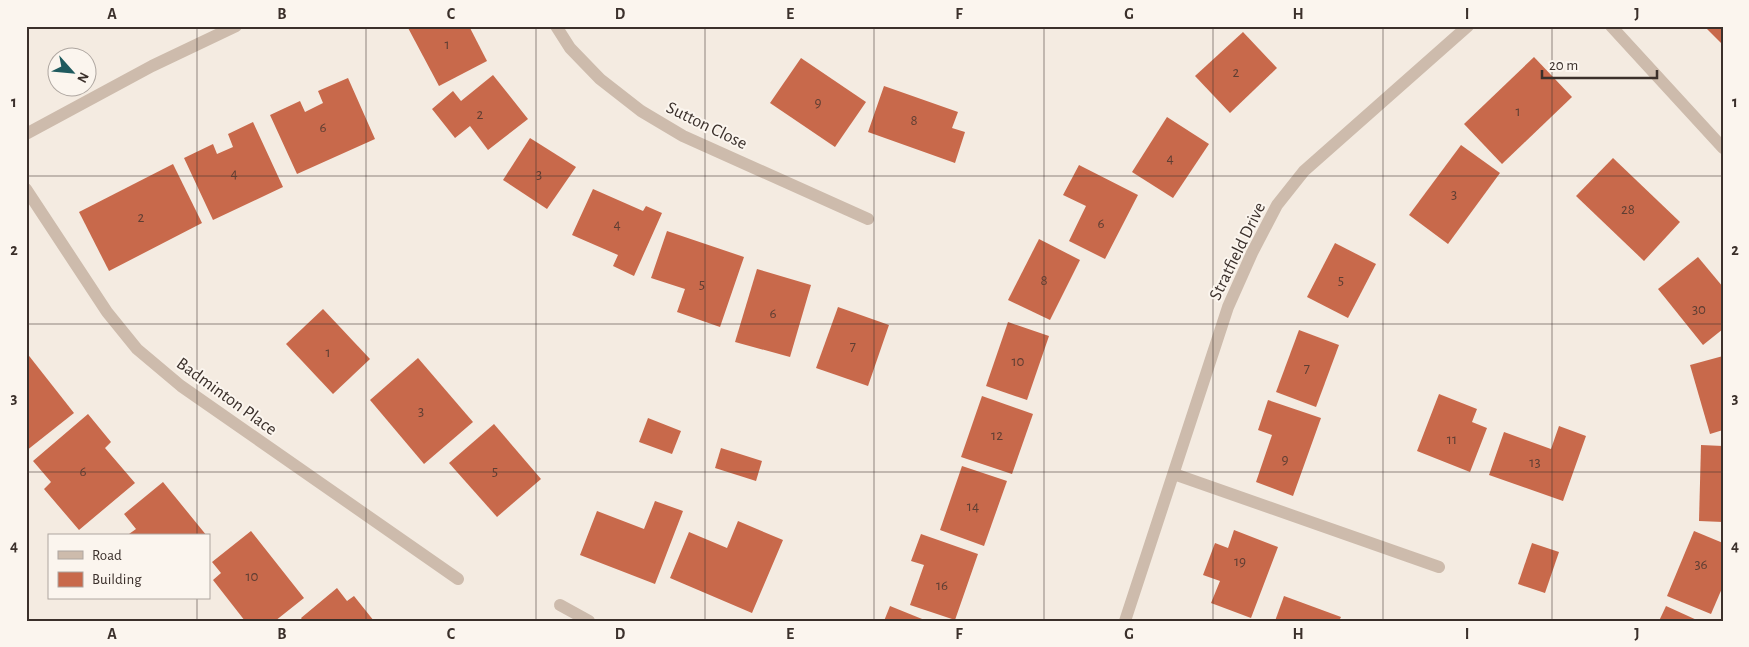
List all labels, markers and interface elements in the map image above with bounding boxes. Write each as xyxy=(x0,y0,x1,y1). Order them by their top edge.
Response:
text: A xyxy=(107,6,117,22)
text: B xyxy=(277,6,287,22)
text: C xyxy=(447,6,456,22)
text: D xyxy=(615,6,626,22)
text: E xyxy=(786,6,794,22)
text: F xyxy=(955,6,963,22)
text: G xyxy=(1124,6,1134,22)
text: H xyxy=(1292,6,1304,22)
text: I xyxy=(1465,6,1469,22)
text: J xyxy=(1634,6,1640,22)
house number: 1 xyxy=(444,37,450,52)
north arrow xyxy=(48,48,98,98)
scale bar xyxy=(1542,48,1656,80)
text: 20 m xyxy=(1549,58,1578,73)
house number: 2 xyxy=(1233,65,1240,80)
text: N xyxy=(74,70,91,85)
text: 1 xyxy=(11,94,17,110)
text: 1 xyxy=(1732,94,1738,110)
house number: 9 xyxy=(814,95,822,110)
street label: Sutton Close xyxy=(663,99,750,153)
house number: 1 xyxy=(1515,104,1521,119)
house number: 2 xyxy=(477,107,484,122)
house number: 8 xyxy=(910,113,918,128)
house number: 6 xyxy=(319,120,327,135)
house number: 4 xyxy=(1166,151,1174,166)
house number: 4 xyxy=(230,166,238,181)
house number: 3 xyxy=(536,167,542,182)
house number: 3 xyxy=(1451,187,1457,202)
street label: Stratfield Drive xyxy=(1206,200,1269,303)
house number: 28 xyxy=(1621,202,1635,217)
house number: 2 xyxy=(138,210,145,225)
house number: 6 xyxy=(1097,216,1105,231)
house number: 4 xyxy=(613,217,621,232)
text: 2 xyxy=(10,242,18,258)
text: 2 xyxy=(1731,242,1739,258)
house number: 8 xyxy=(1040,273,1048,288)
house number: 5 xyxy=(1338,273,1344,288)
house number: 5 xyxy=(699,277,705,292)
house number: 30 xyxy=(1692,302,1706,317)
house number: 6 xyxy=(769,306,777,321)
house number: 7 xyxy=(850,339,856,354)
house number: 1 xyxy=(325,345,331,360)
house number: 10 xyxy=(1011,354,1025,369)
street label: Badminton Place xyxy=(173,355,280,439)
house number: 7 xyxy=(1304,361,1310,376)
text: 3 xyxy=(11,390,18,406)
text: 3 xyxy=(1732,390,1739,406)
house number: 3 xyxy=(418,404,424,419)
house number: 12 xyxy=(991,428,1003,443)
house number: 11 xyxy=(1447,432,1457,447)
house number: 9 xyxy=(1281,452,1289,467)
house number: 13 xyxy=(1529,455,1541,470)
house number: 6 xyxy=(79,464,87,479)
house number: 5 xyxy=(492,464,498,479)
house number: 14 xyxy=(967,499,979,514)
legend xyxy=(48,534,210,600)
text: 4 xyxy=(10,538,18,554)
text: 4 xyxy=(1731,538,1739,554)
text: Road xyxy=(92,548,122,563)
house number: 19 xyxy=(1234,554,1246,569)
house number: 36 xyxy=(1694,557,1708,572)
house number: 10 xyxy=(245,569,259,584)
text: Building xyxy=(92,572,142,587)
house number: 16 xyxy=(936,578,948,593)
text: A xyxy=(107,626,117,642)
text: B xyxy=(277,626,287,642)
text: C xyxy=(447,626,456,642)
text: D xyxy=(615,626,626,642)
text: E xyxy=(786,626,794,642)
text: F xyxy=(955,626,963,642)
text: G xyxy=(1124,626,1134,642)
text: H xyxy=(1292,626,1304,642)
text: I xyxy=(1465,626,1469,642)
text: J xyxy=(1634,626,1640,642)

